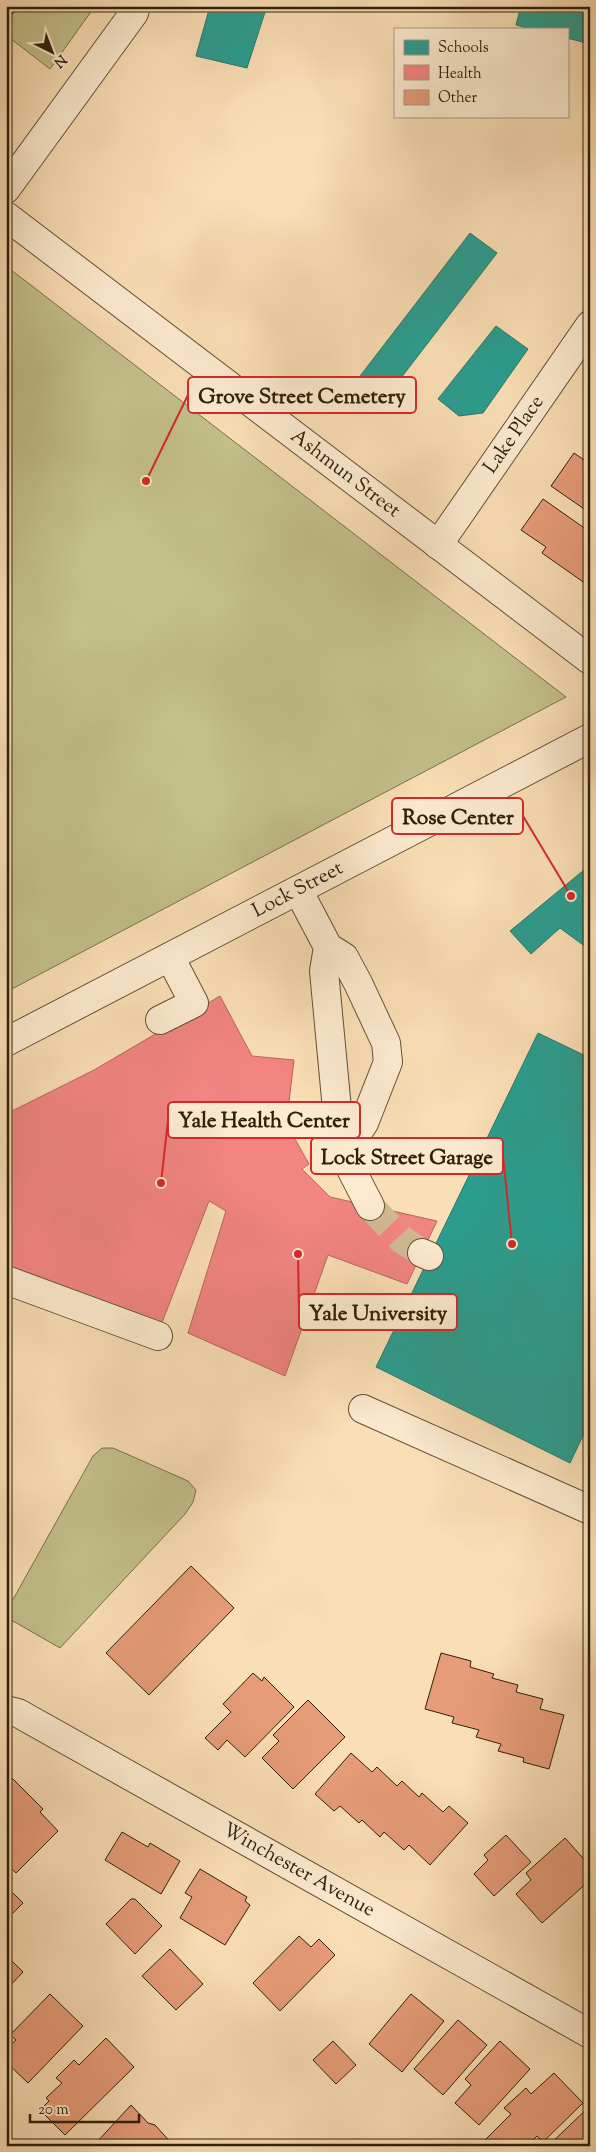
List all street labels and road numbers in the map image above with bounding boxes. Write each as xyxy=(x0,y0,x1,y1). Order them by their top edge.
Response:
street label: Lake Place xyxy=(477,390,552,480)
street label: Ashmun Street xyxy=(284,422,406,525)
street label: Lock Street xyxy=(247,854,348,926)
street label: Winchester Avenue xyxy=(217,1816,380,1925)

